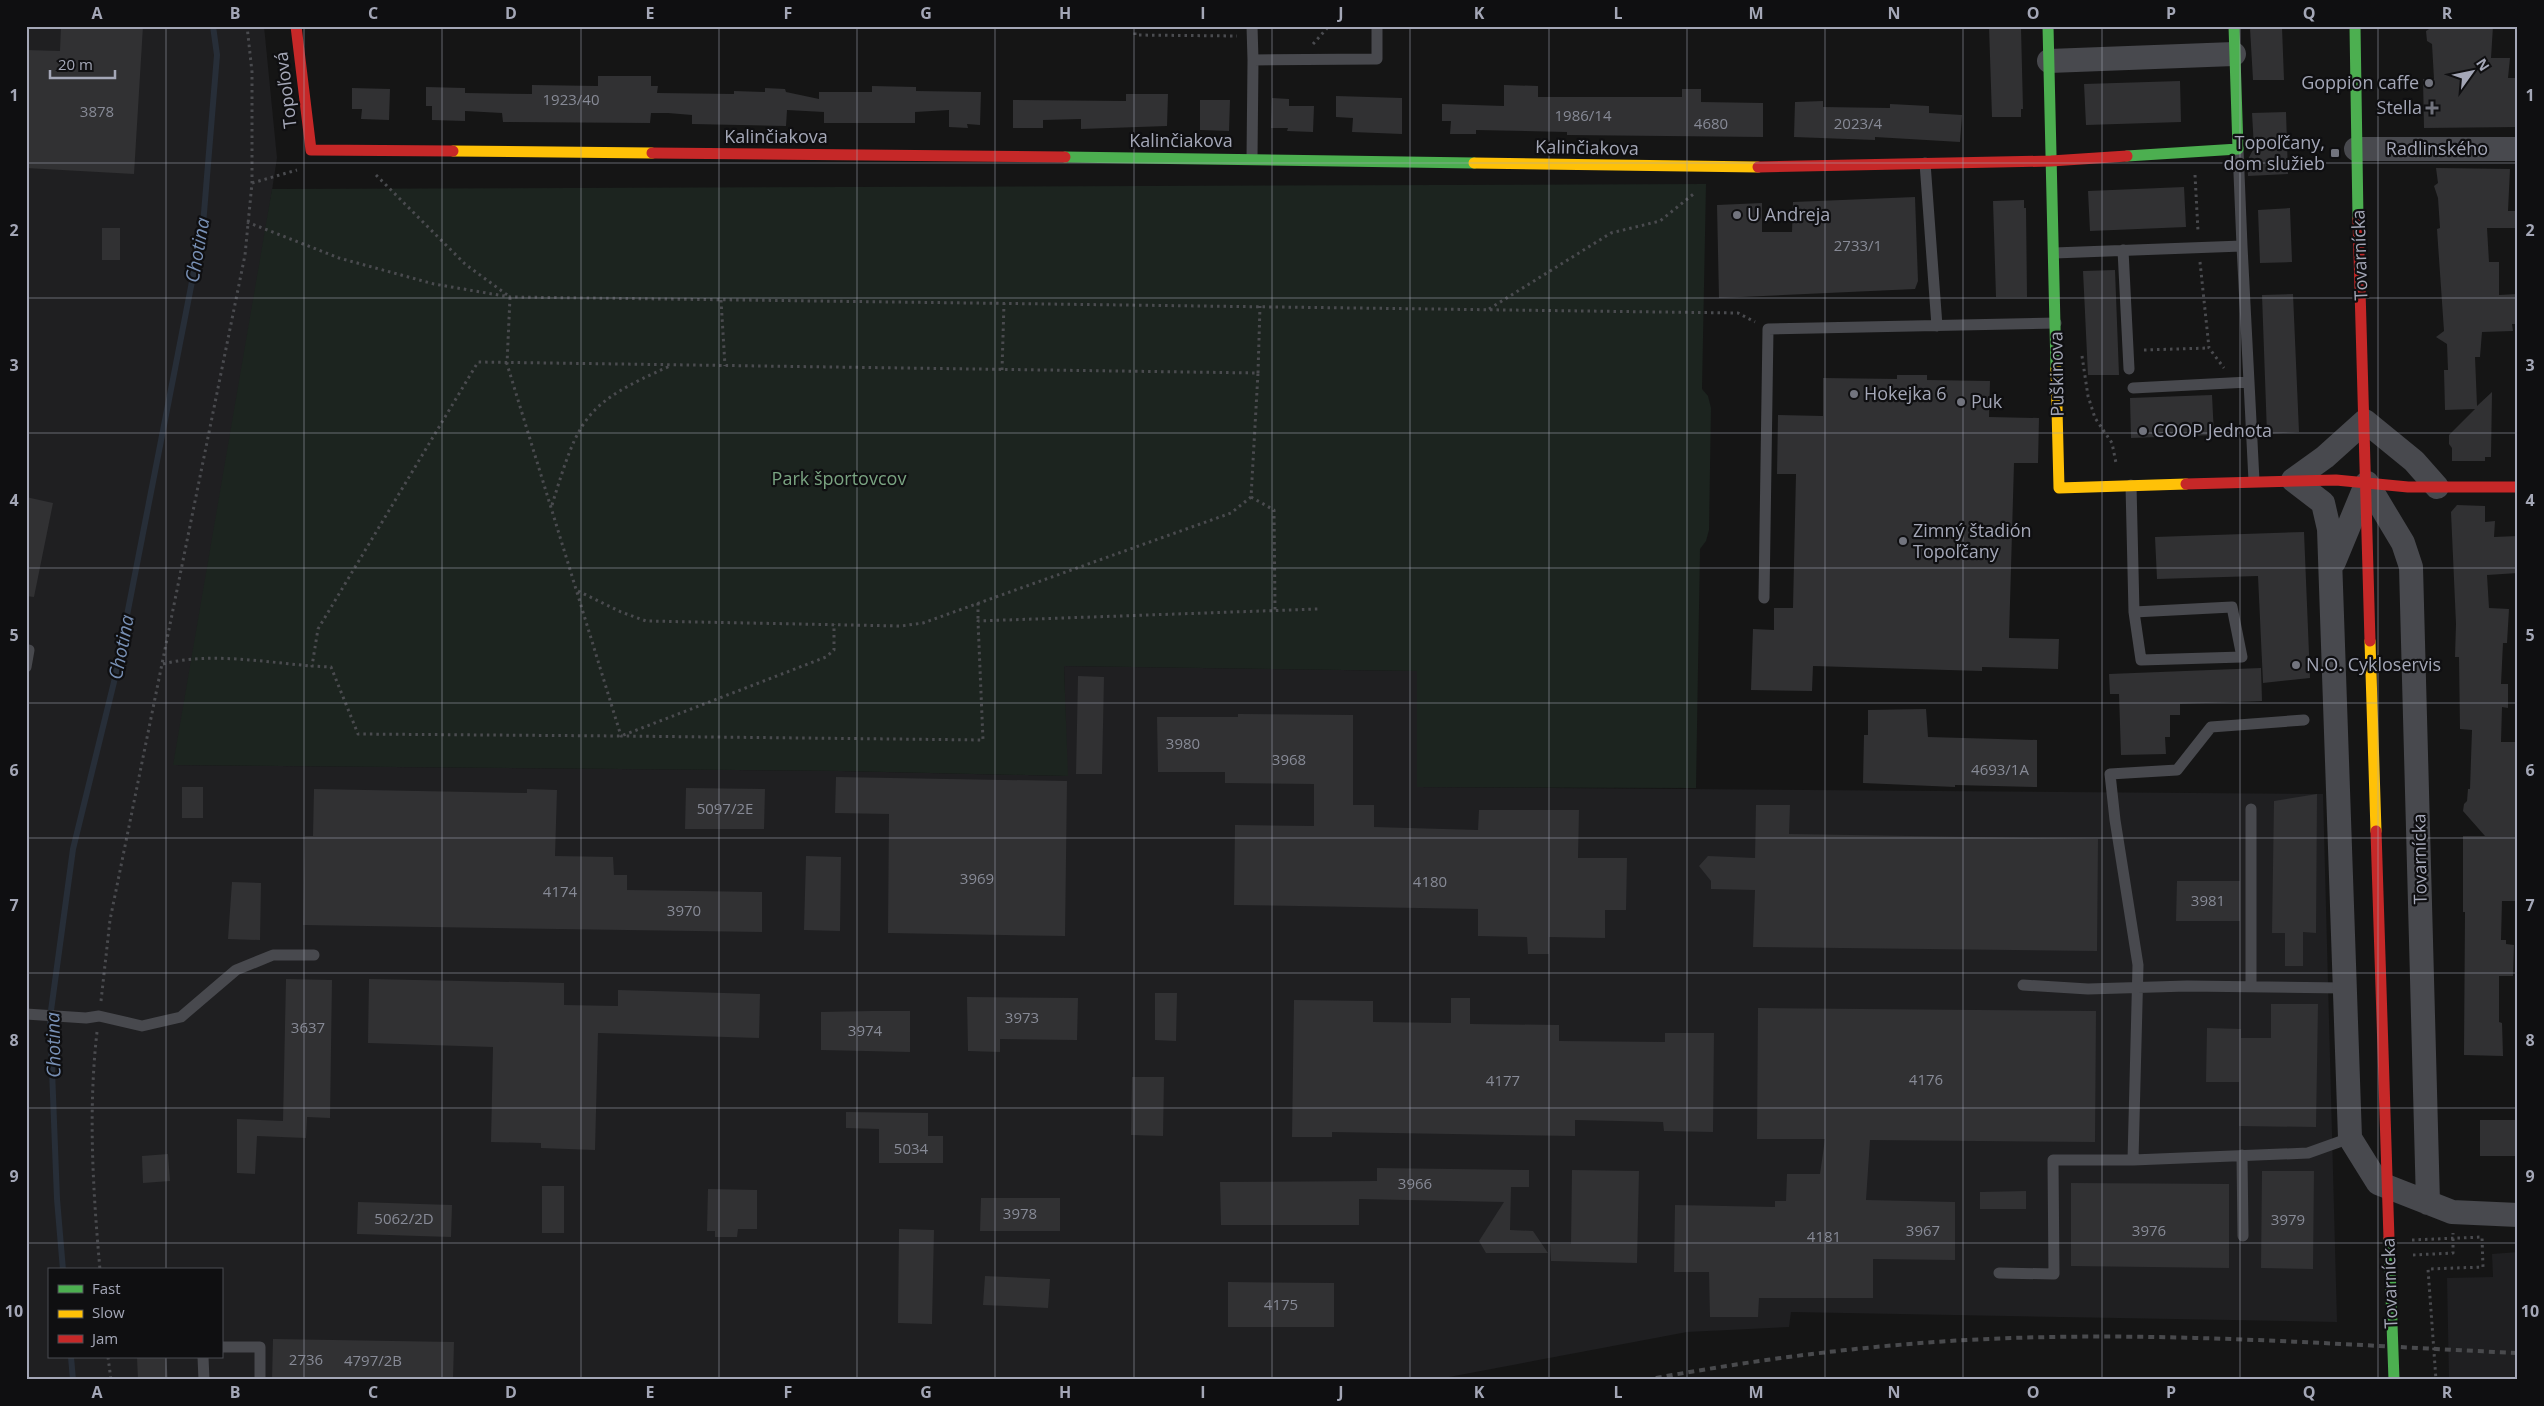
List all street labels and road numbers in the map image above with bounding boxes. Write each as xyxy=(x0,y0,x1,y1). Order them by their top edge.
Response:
street label: Topoľová xyxy=(268,50,302,130)
street label: Kalinčiakova xyxy=(724,124,828,148)
street label: Kalinčiakova xyxy=(1129,128,1233,152)
street label: Kalinčiakova xyxy=(1535,134,1639,160)
street label: Radlinského xyxy=(2386,136,2488,160)
street label: Tovarnícka xyxy=(2345,209,2373,301)
street label: Puškinova xyxy=(2043,331,2069,417)
street label: Tovarnícka xyxy=(2406,813,2432,905)
street label: Tovarnícka xyxy=(2375,1237,2403,1329)

